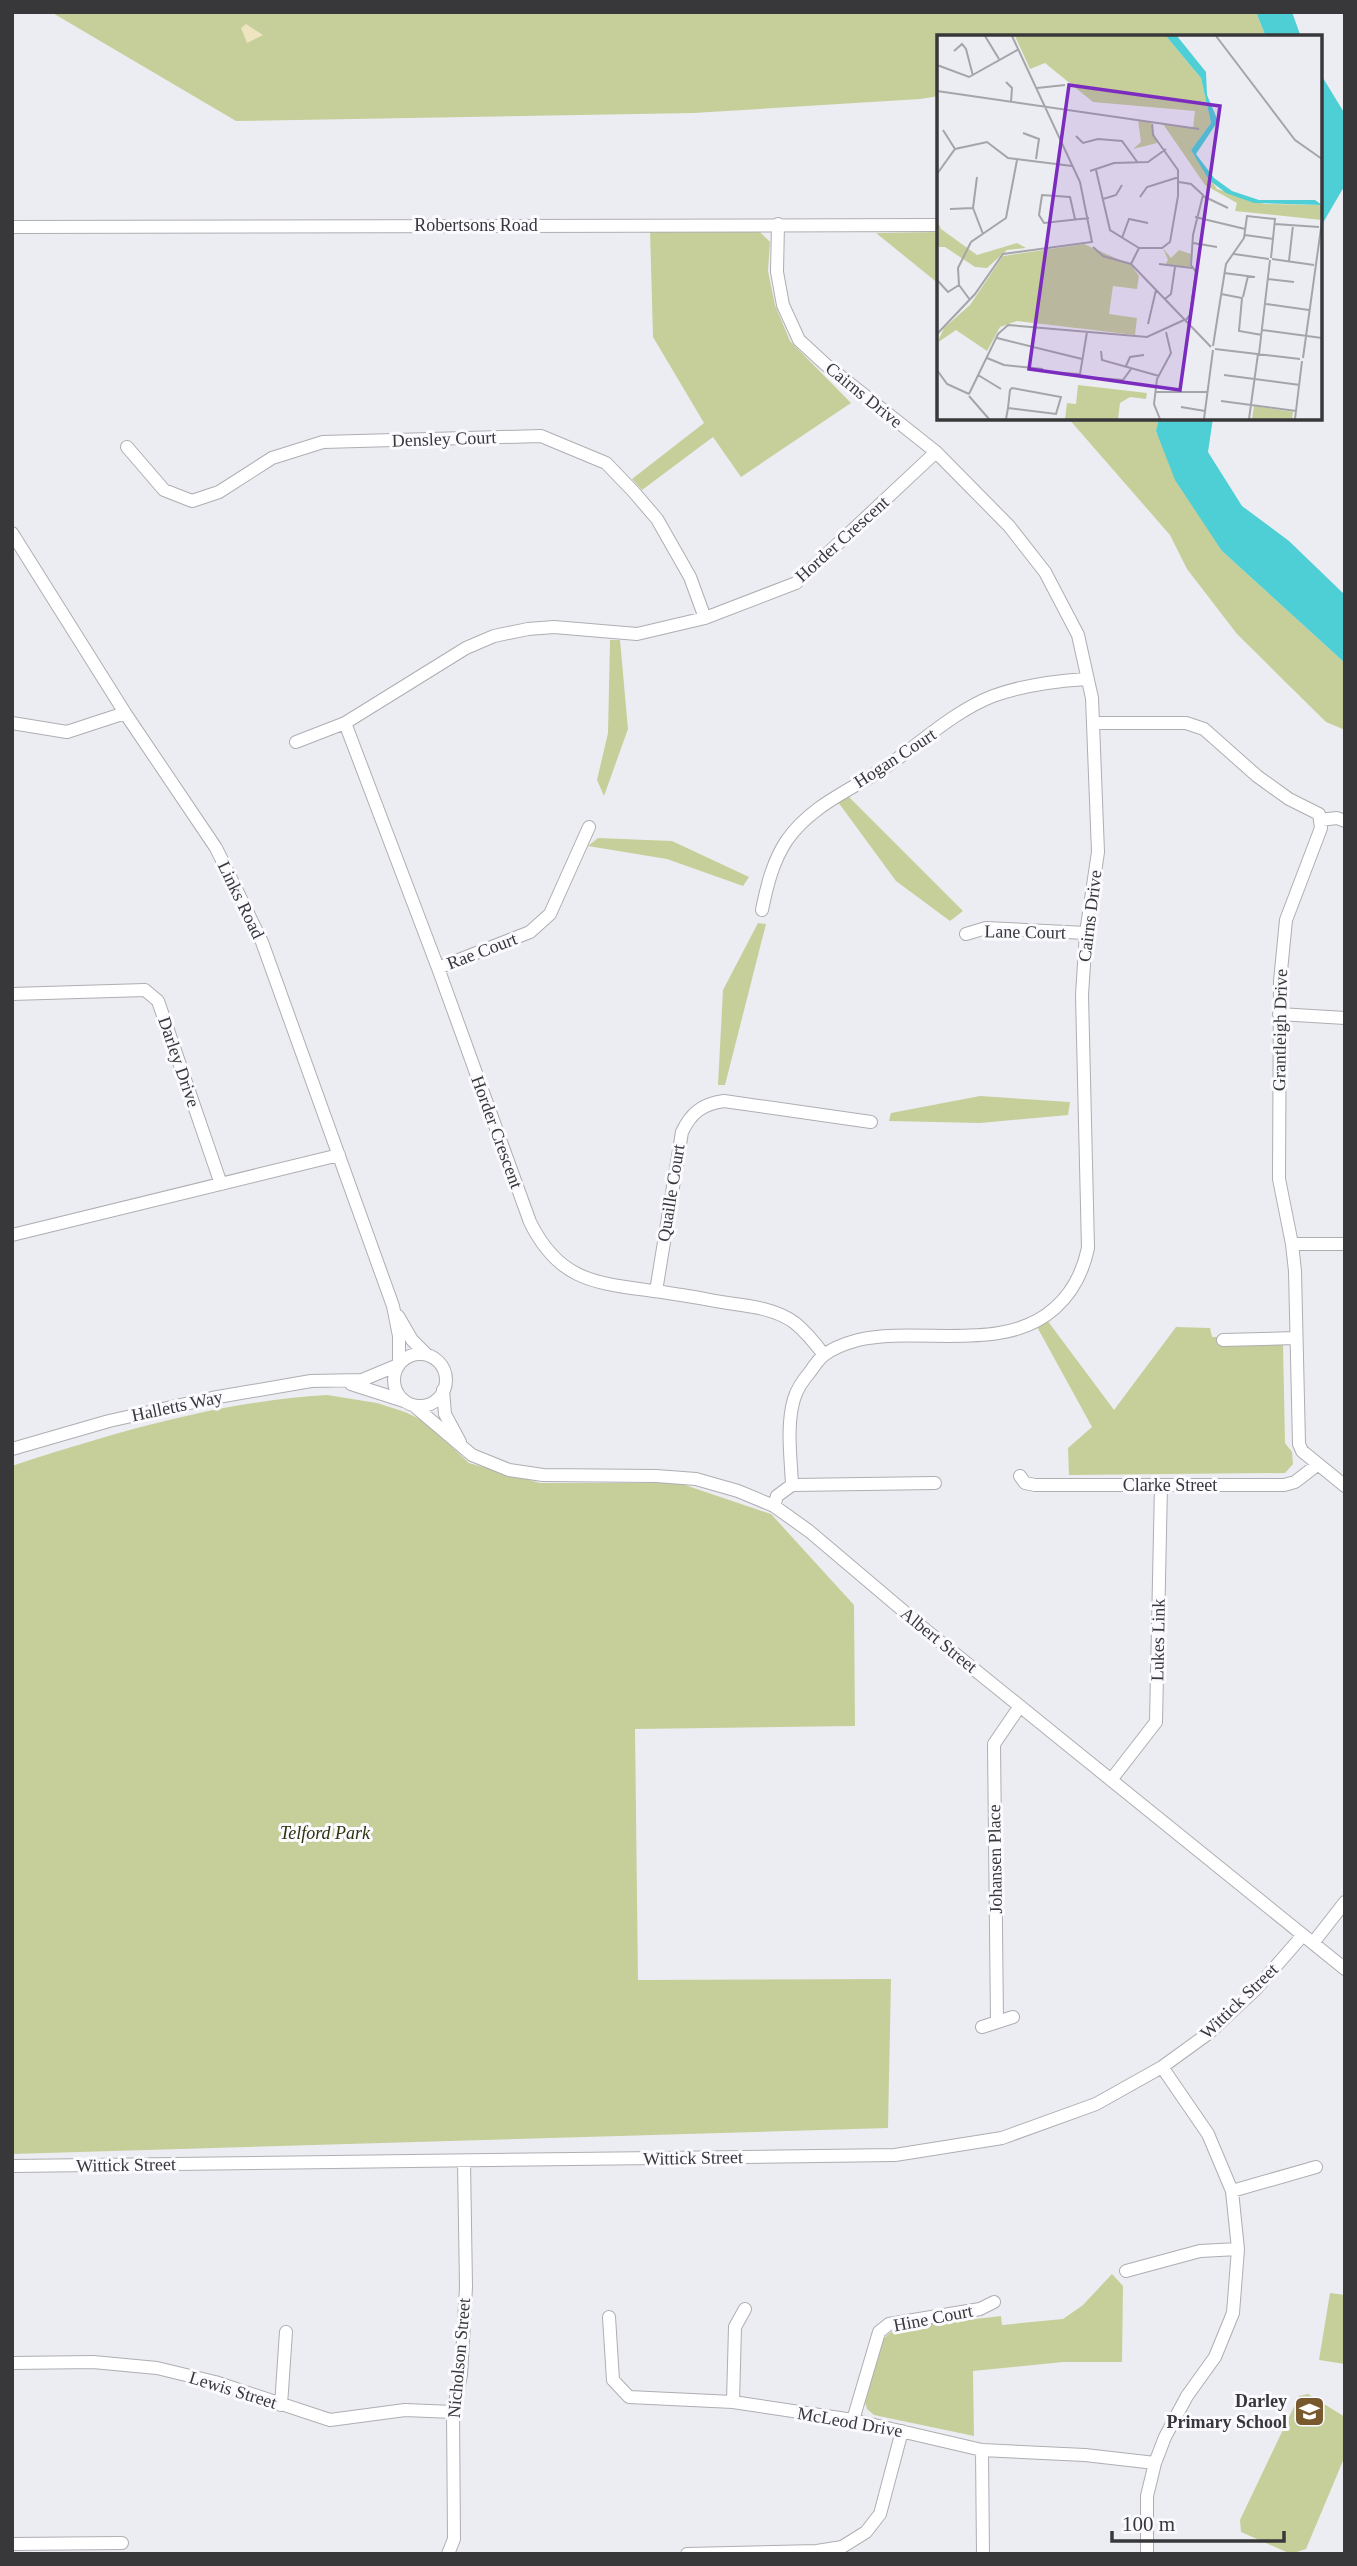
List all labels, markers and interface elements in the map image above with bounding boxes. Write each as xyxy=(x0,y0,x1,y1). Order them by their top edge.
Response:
inset map xyxy=(937,35,1322,420)
street label: Robertsons Road xyxy=(414,215,538,235)
street label: Cairns Drive xyxy=(822,358,906,432)
street label: Densley Court xyxy=(391,427,497,451)
street label: Horder Crescent xyxy=(791,492,893,586)
street label: Hogan Court xyxy=(850,724,940,792)
street label: Links Road xyxy=(214,858,268,942)
street label: Cairns Drive xyxy=(1074,869,1106,963)
street label: Lane Court xyxy=(984,921,1066,943)
street label: Rae Court xyxy=(444,928,520,974)
street label: Grantleigh Drive xyxy=(1269,969,1291,1091)
street label: Darley Drive xyxy=(154,1014,204,1110)
street label: Horder Crescent xyxy=(467,1073,527,1191)
street label: Quaille Court xyxy=(653,1143,689,1243)
street label: Halletts Way xyxy=(130,1387,224,1425)
street label: Clarke Street xyxy=(1123,1475,1217,1495)
street label: Lukes Link xyxy=(1147,1599,1169,1681)
street label: Albert Street xyxy=(897,1603,981,1677)
street label: Johansen Place xyxy=(984,1804,1006,1914)
park label: Telford Park xyxy=(280,1823,371,1843)
street label: Wittick Street xyxy=(1196,1959,1282,2043)
street label: Wittick Street xyxy=(643,2147,743,2169)
street label: Wittick Street xyxy=(76,2154,176,2176)
street label: Nicholson Street xyxy=(444,2297,474,2419)
street label: Hine Court xyxy=(892,2301,974,2335)
street label: Lewis Street xyxy=(187,2367,279,2413)
place label: Darley Primary School xyxy=(1167,2391,1287,2432)
school or university icon: Darley Primary School xyxy=(1293,2394,1327,2428)
street label: McLeod Drive xyxy=(796,2403,904,2441)
scale bar xyxy=(1112,2500,1284,2544)
text: 100 m xyxy=(1122,2512,1175,2536)

